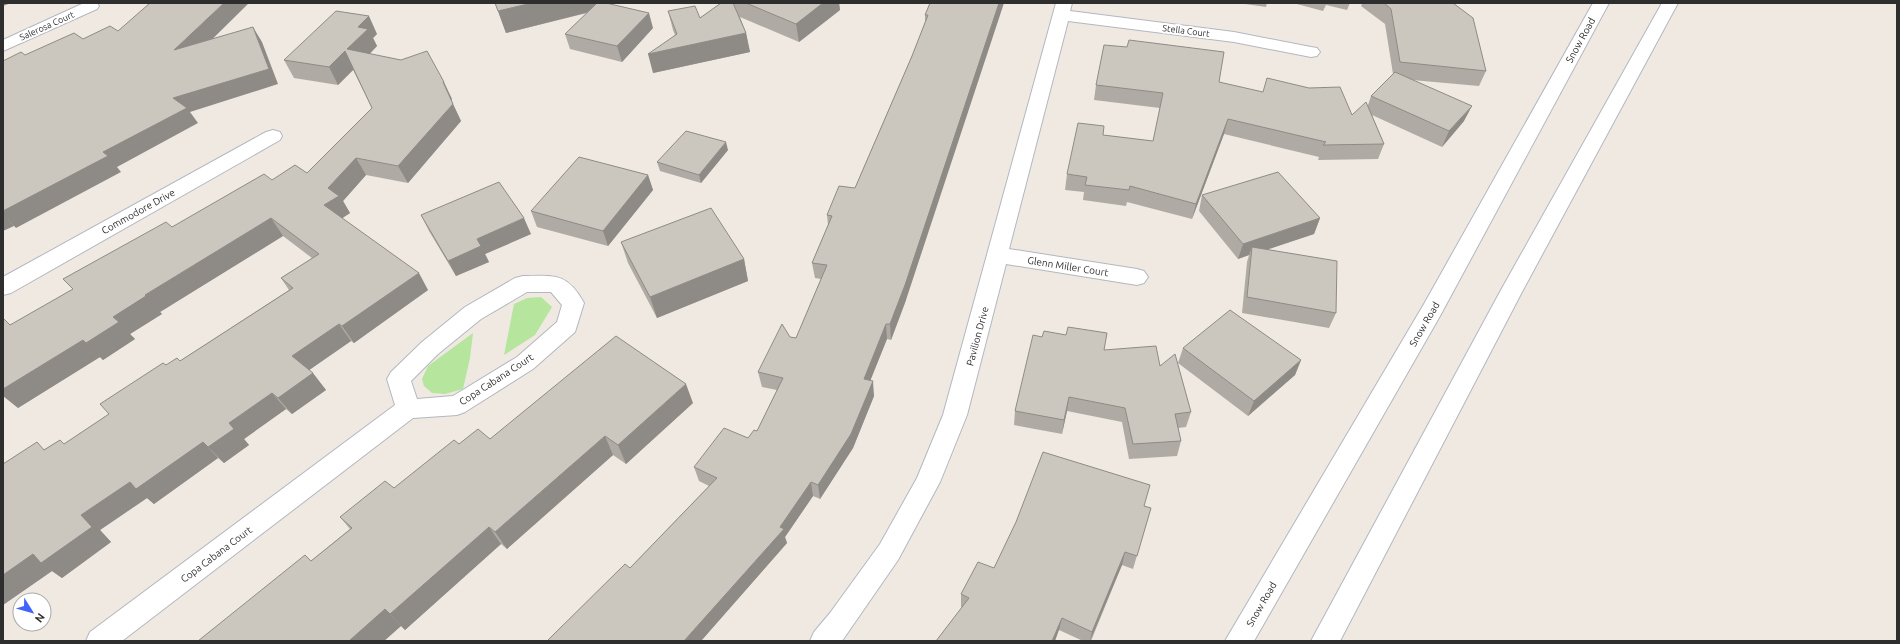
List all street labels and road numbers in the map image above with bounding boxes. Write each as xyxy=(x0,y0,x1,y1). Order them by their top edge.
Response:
street label: Salerosa Court xyxy=(18,9,76,43)
street label: Snow Road xyxy=(1564,16,1597,65)
street label: Stella Court xyxy=(1162,23,1211,39)
street label: Commodore Drive xyxy=(100,187,177,236)
street label: Glenn Miller Court xyxy=(1027,255,1109,278)
street label: Snow Road xyxy=(1407,300,1442,349)
street label: Pavilion Drive xyxy=(964,305,991,367)
street label: Copa Cabana Court xyxy=(457,351,535,407)
street label: Copa Cabana Court xyxy=(179,524,254,585)
street label: Snow Road xyxy=(1244,580,1279,629)

